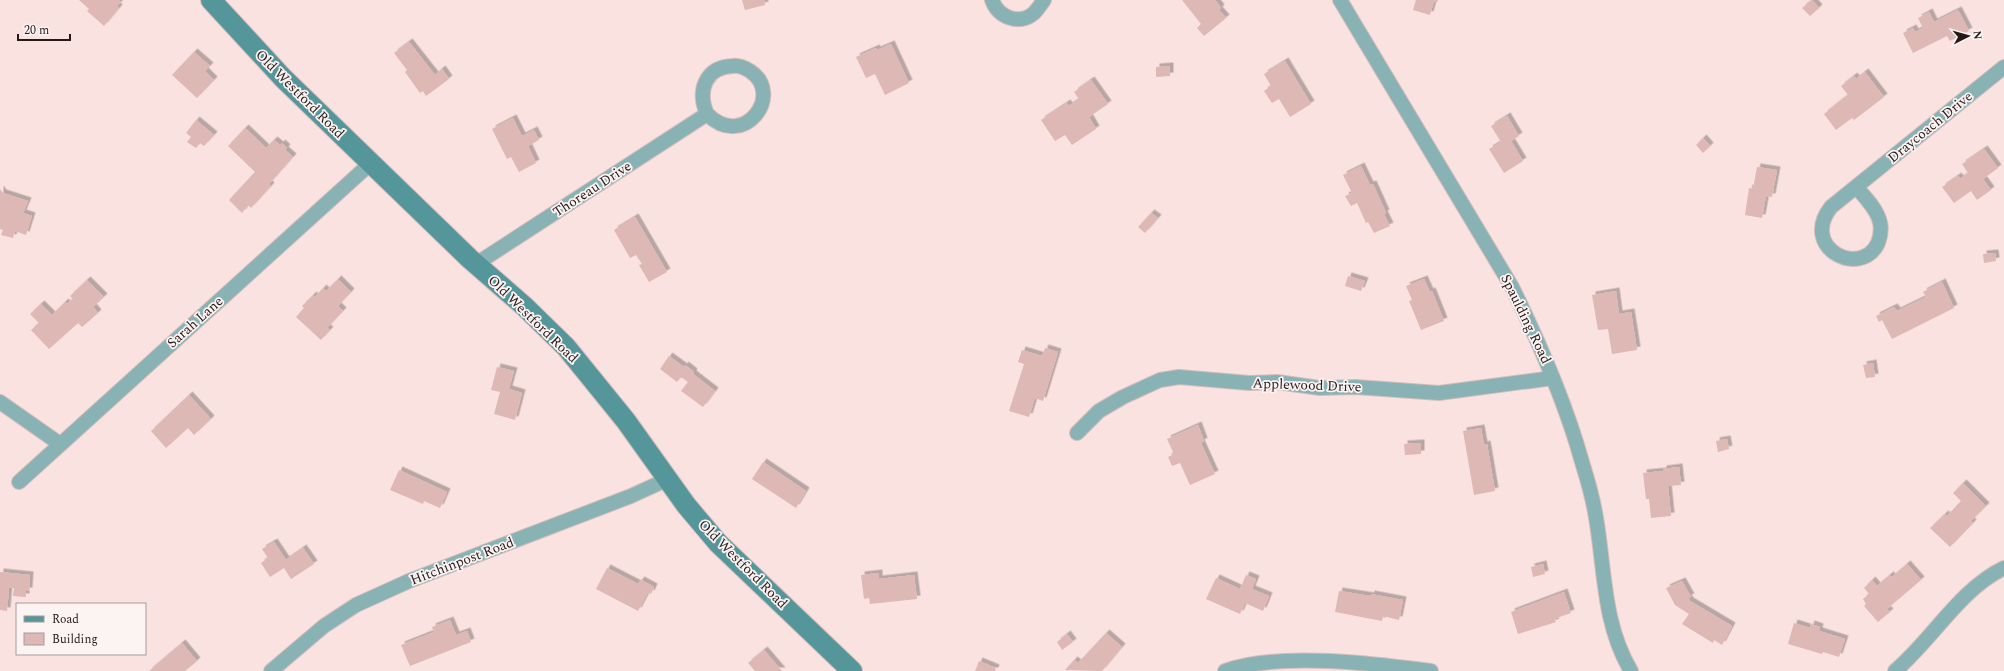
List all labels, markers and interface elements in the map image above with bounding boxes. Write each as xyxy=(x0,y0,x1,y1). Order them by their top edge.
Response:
scale bar xyxy=(18,16,70,42)
north arrow xyxy=(1948,16,1988,56)
text: 20 m xyxy=(24,21,49,40)
text: N xyxy=(1969,30,1986,40)
street label: Old Westford Road xyxy=(251,45,349,143)
street label: Draycoach Drive xyxy=(1883,86,1977,168)
street label: Thoreau Drive xyxy=(549,156,636,222)
street label: Old Westford Road xyxy=(483,270,583,368)
street label: Spaulding Road xyxy=(1495,271,1557,367)
street label: Sarah Lane xyxy=(162,291,228,353)
street label: Applewood Drive xyxy=(1252,373,1362,397)
street label: Old Westford Road xyxy=(694,515,792,613)
street label: Hitchinpost Road xyxy=(407,532,517,590)
legend xyxy=(16,603,146,655)
text: Road xyxy=(52,610,79,629)
text: Building xyxy=(52,630,98,649)

